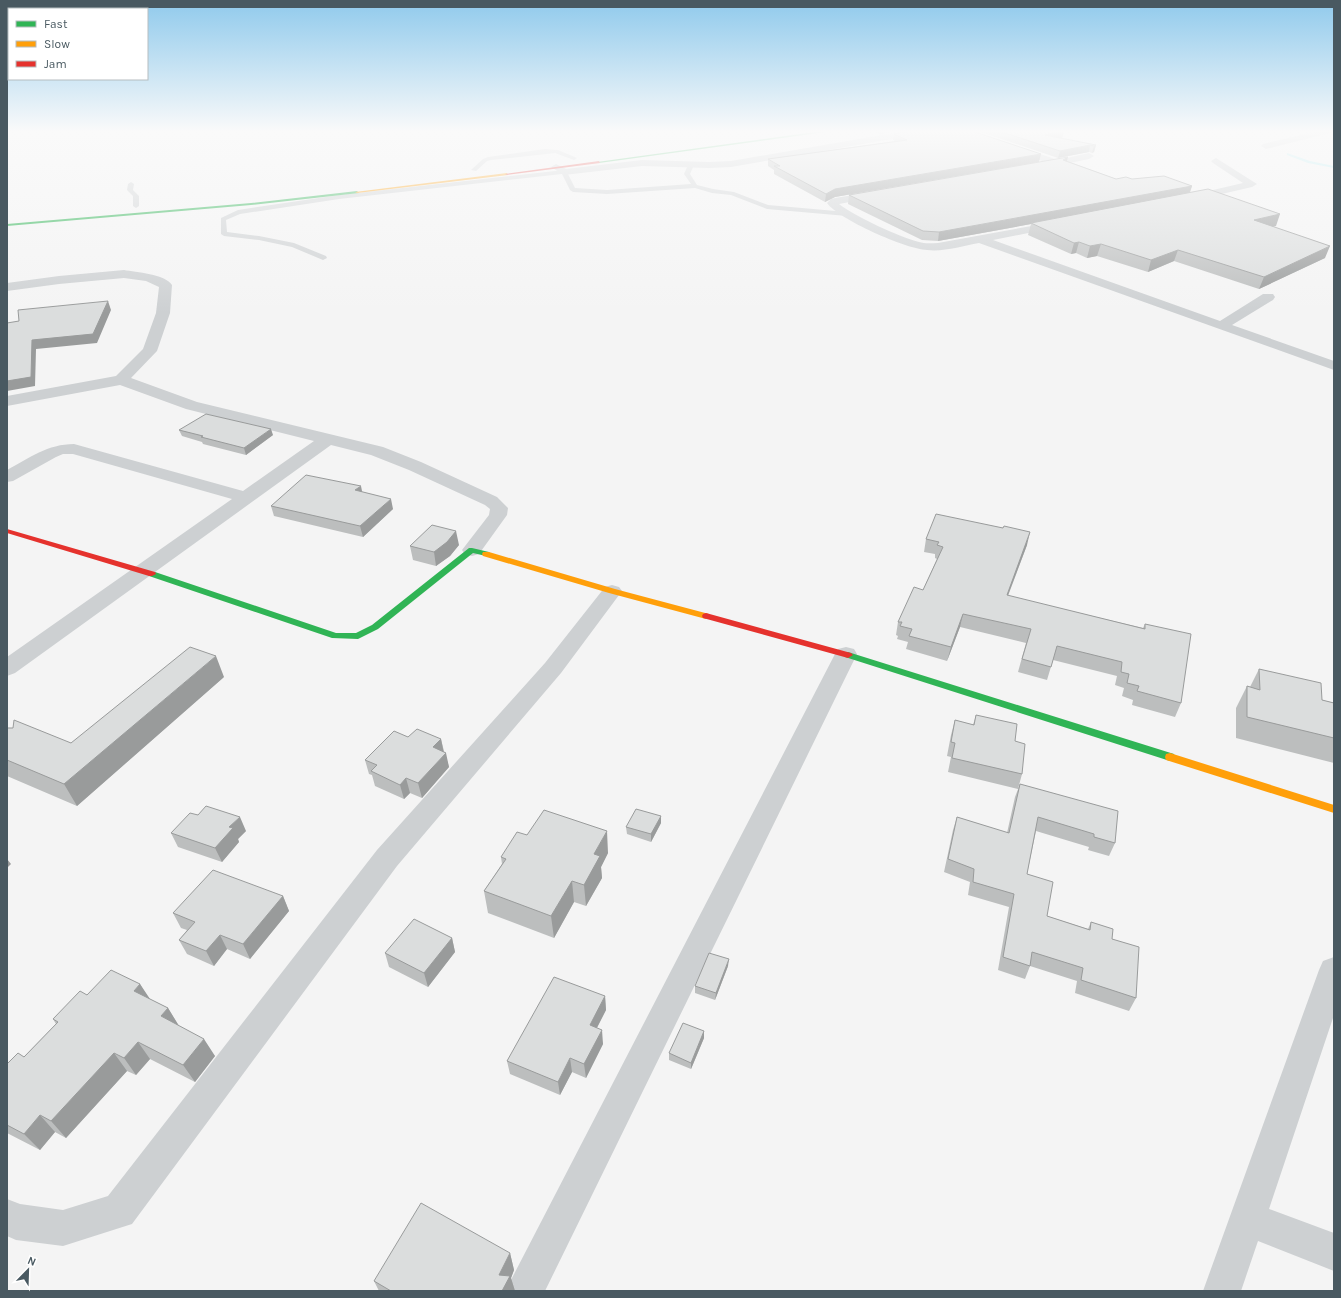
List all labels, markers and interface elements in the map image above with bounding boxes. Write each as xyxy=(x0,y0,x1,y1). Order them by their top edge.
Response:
legend xyxy=(8,8,148,80)
text: Fast xyxy=(44,17,68,31)
text: Slow xyxy=(44,37,70,51)
text: Jam xyxy=(44,57,67,71)
north arrow xyxy=(8,1250,48,1290)
text: N xyxy=(26,1254,38,1269)

